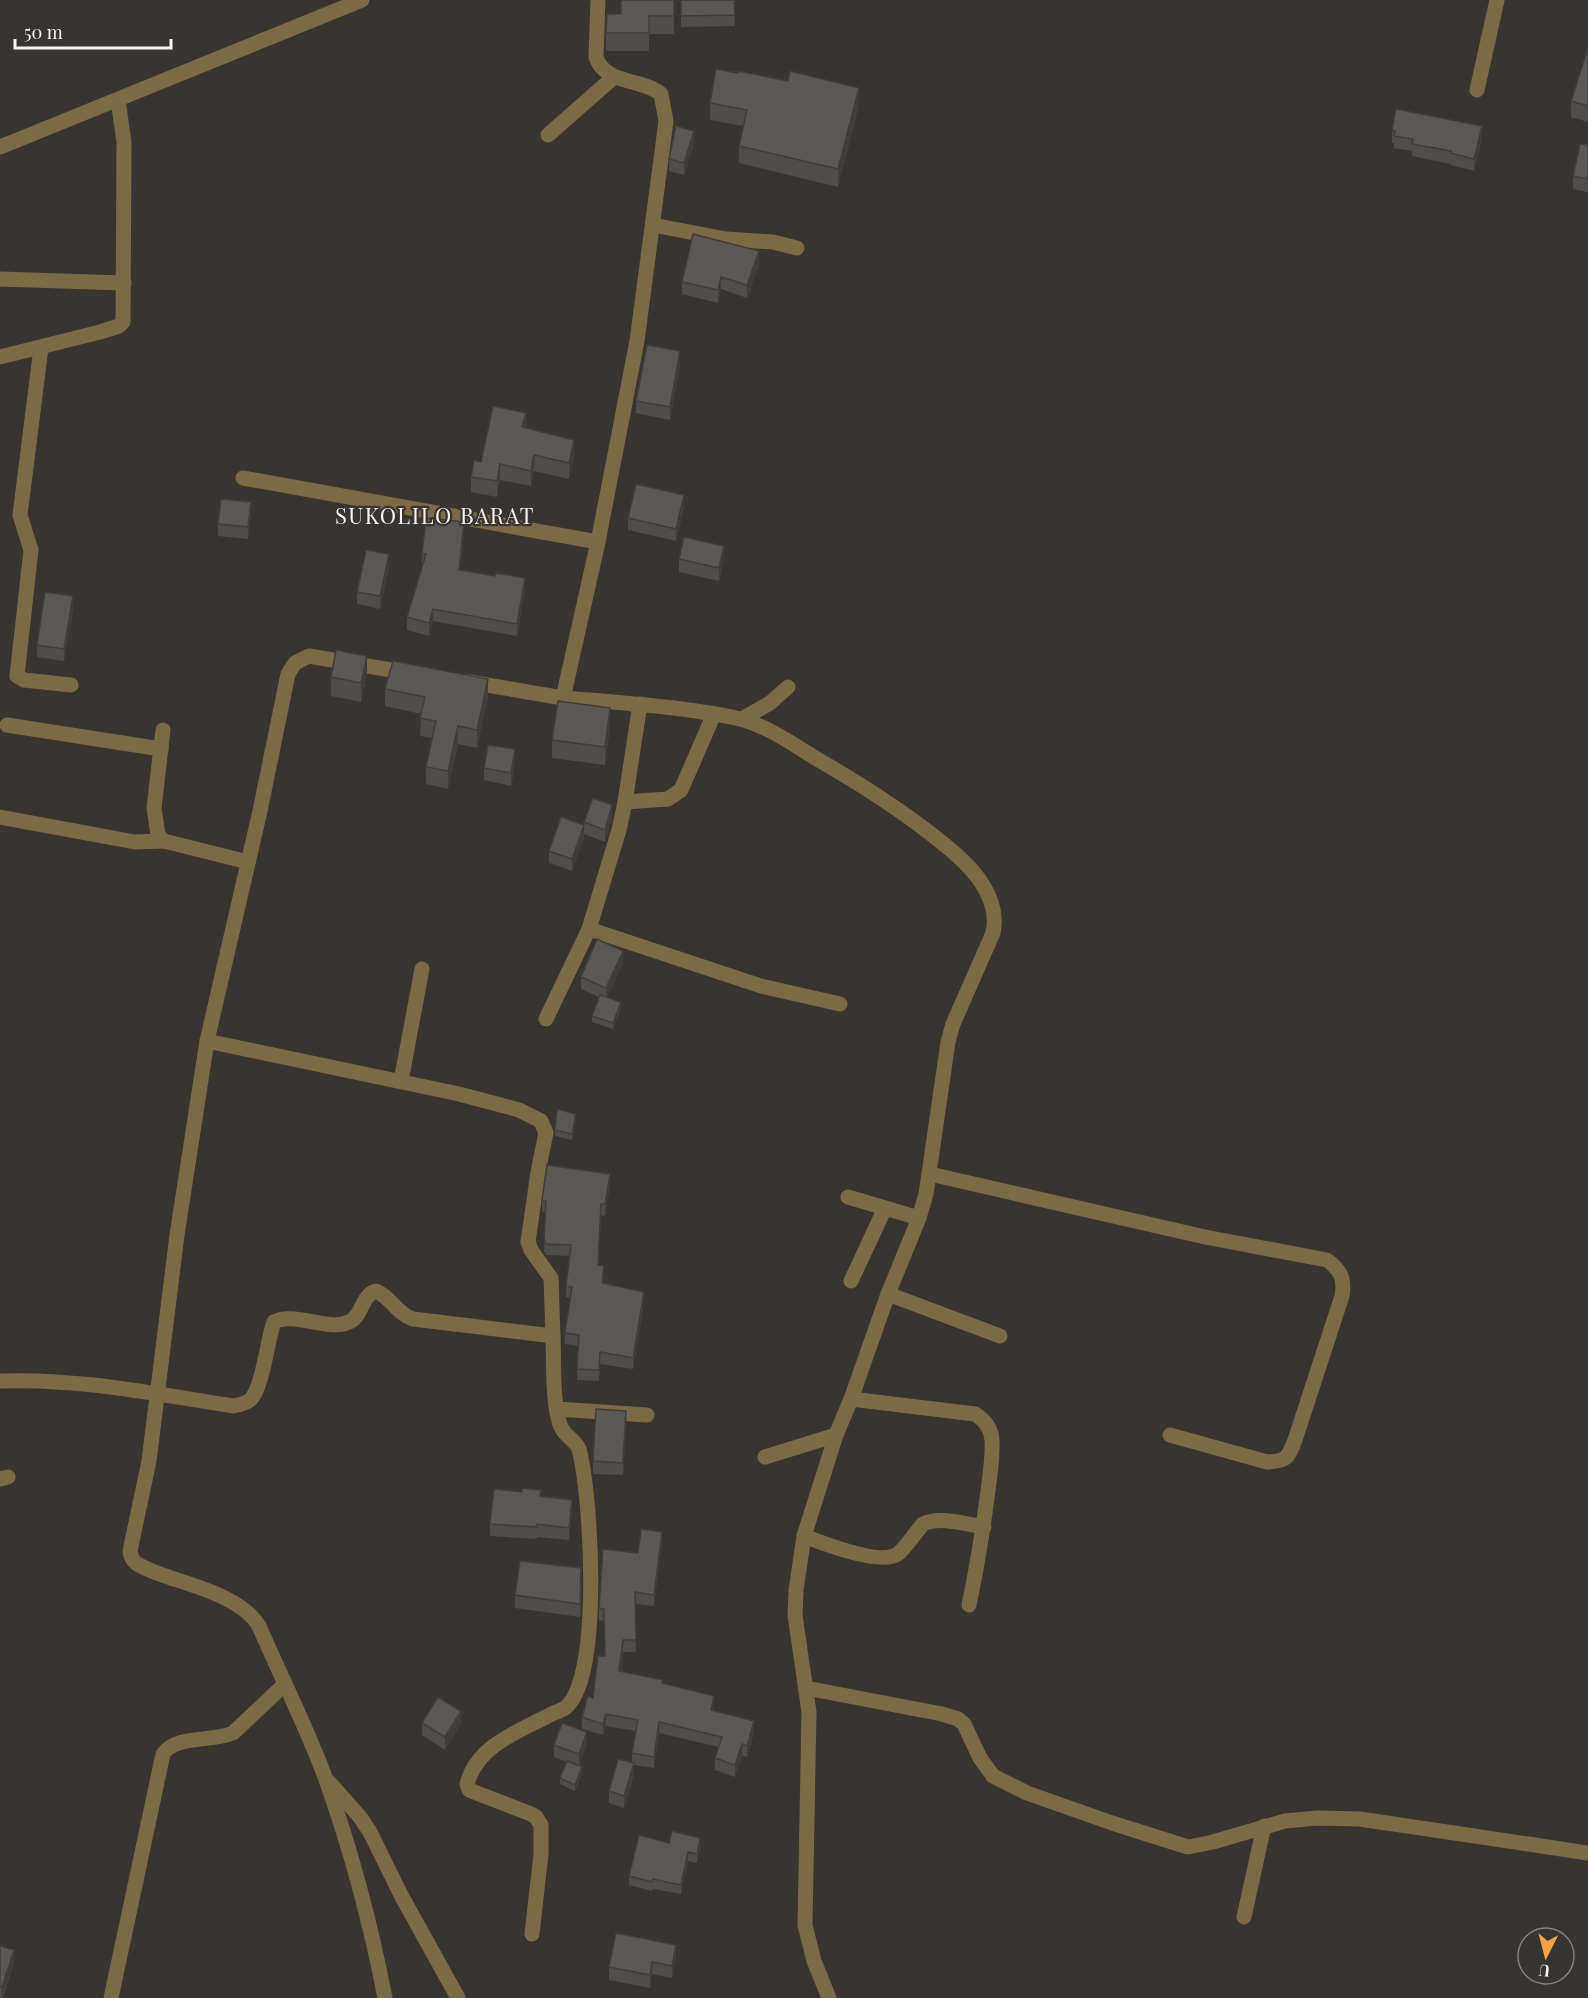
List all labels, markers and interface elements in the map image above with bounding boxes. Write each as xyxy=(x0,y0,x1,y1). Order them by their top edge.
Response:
scale bar xyxy=(15,12,171,50)
text: 50 m xyxy=(24,20,63,44)
district label: SUKOLILO BARAT xyxy=(335,500,535,530)
north arrow xyxy=(1516,1926,1576,1986)
text: U xyxy=(1538,1960,1551,1982)

